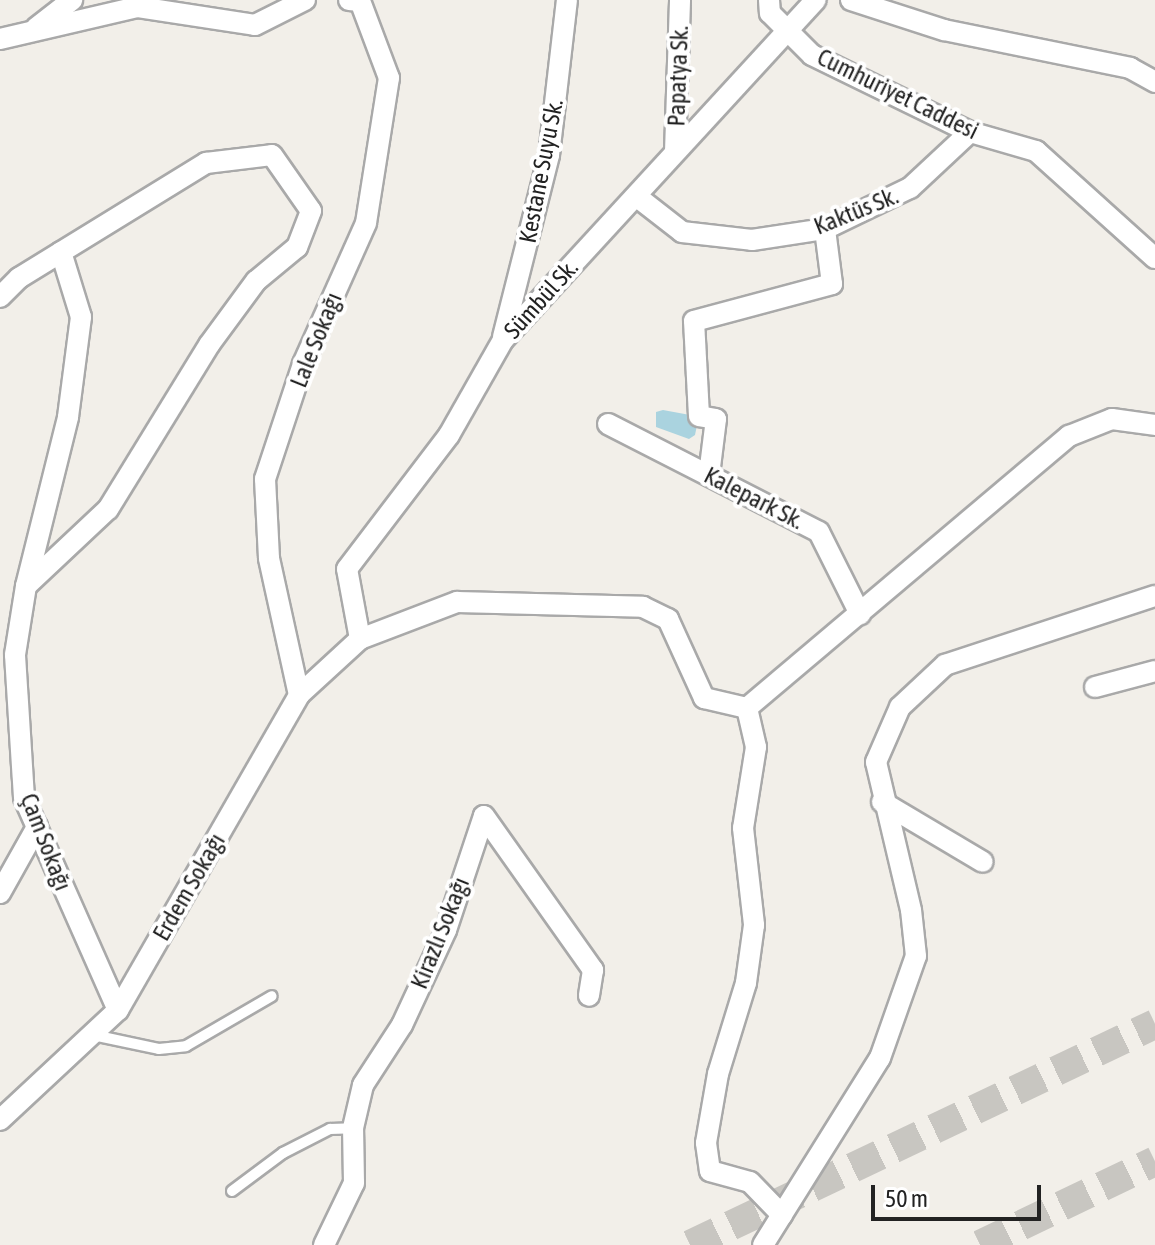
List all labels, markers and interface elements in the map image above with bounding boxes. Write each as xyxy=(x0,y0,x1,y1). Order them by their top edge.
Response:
street label: Papatya Sk. xyxy=(662,25,694,127)
street label: Cumhuriyet Caddesi xyxy=(813,43,983,145)
street label: Kestane Suyu Sk. xyxy=(513,97,569,245)
street label: Kaktüs Sk. xyxy=(810,181,902,241)
street label: Sümbül Sk. xyxy=(498,254,584,344)
street label: Lale Sokağı xyxy=(284,288,348,392)
street label: Kalepark Sk. xyxy=(699,461,809,535)
street label: Çam Sokağı xyxy=(14,789,78,895)
street label: Erdem Sokağı xyxy=(147,828,231,946)
street label: Kirazlı Sokağı xyxy=(405,873,475,993)
scale bar xyxy=(875,1169,1045,1219)
text: 50 m xyxy=(885,1185,928,1212)

